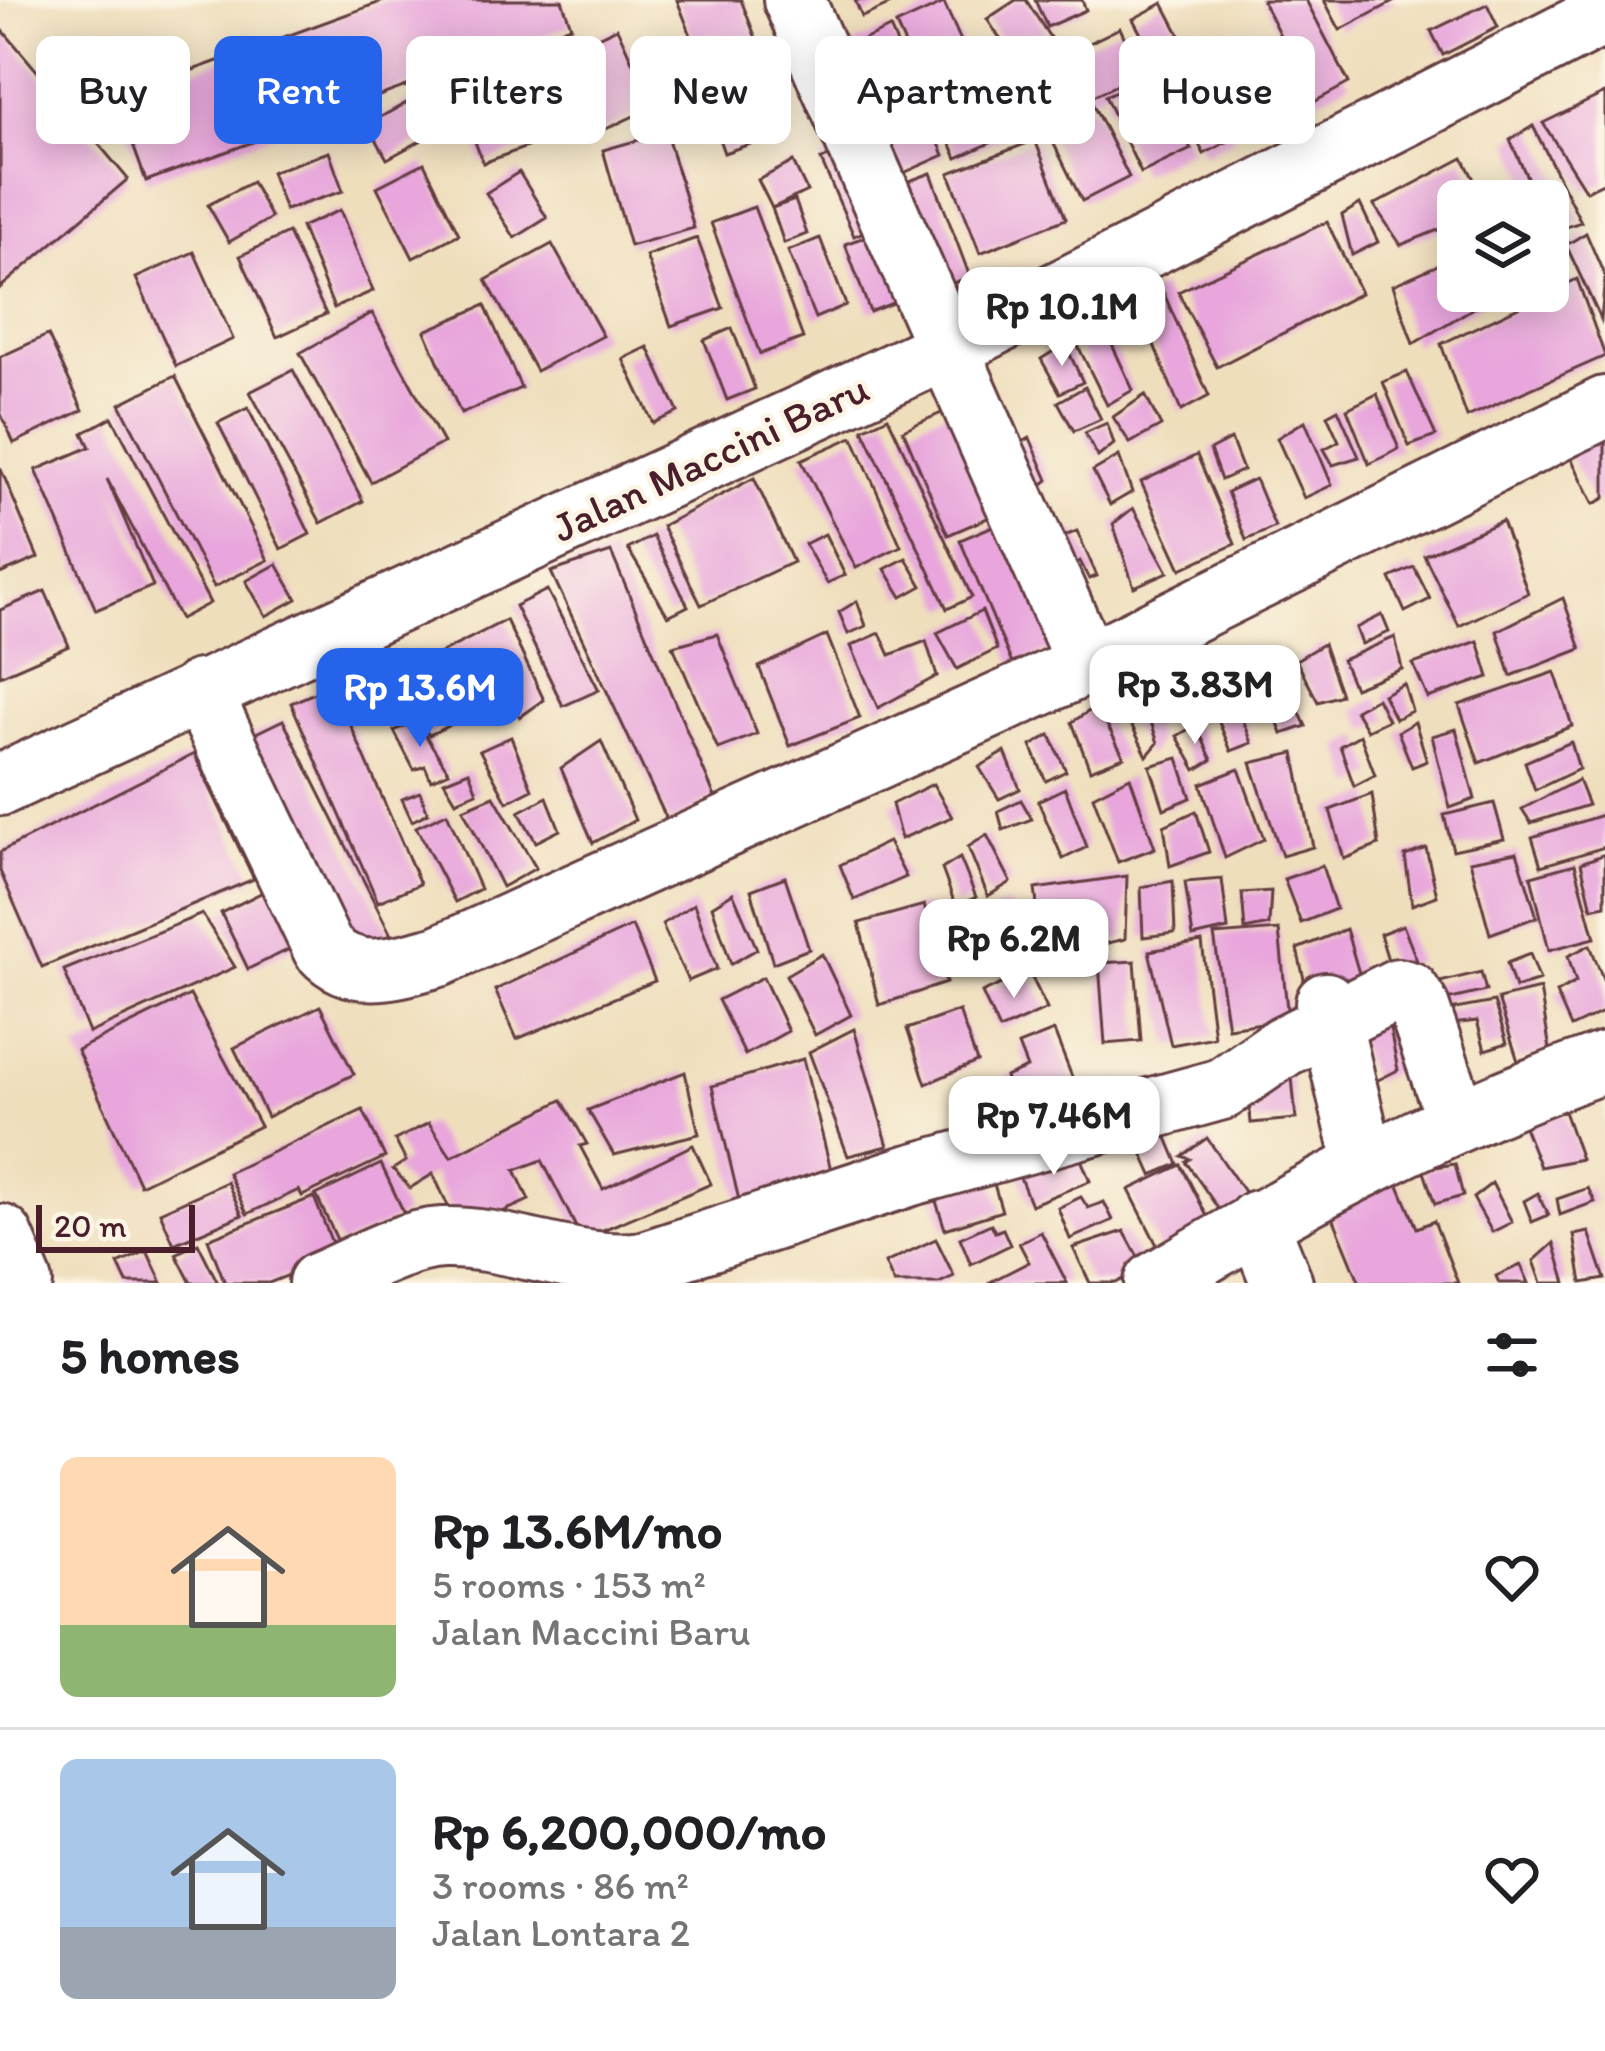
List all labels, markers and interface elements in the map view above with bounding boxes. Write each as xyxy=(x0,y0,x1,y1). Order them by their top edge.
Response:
chip: Buy xyxy=(36,36,190,144)
chip: Rent xyxy=(214,36,382,144)
chip: Filters xyxy=(406,36,606,144)
chip: New xyxy=(630,36,791,144)
chip: Apartment xyxy=(815,36,1095,144)
chip: House xyxy=(1119,36,1315,144)
map controls xyxy=(1437,180,1569,312)
button: layers xyxy=(1437,180,1569,312)
pin: Rp 10.1M xyxy=(938,267,1186,369)
text: Rp 10.1M xyxy=(985,282,1139,329)
street label: Jalan Maccini Baru xyxy=(544,362,876,553)
pin: Rp 3.83M xyxy=(1071,645,1319,747)
pin: Rp 13.6M xyxy=(296,648,544,750)
text: Rp 3.83M xyxy=(1116,660,1274,707)
text: Rp 13.6M xyxy=(343,663,497,710)
pin: Rp 6.2M xyxy=(903,899,1125,1001)
text: Rp 6.2M xyxy=(946,914,1082,961)
pin: Rp 7.46M xyxy=(930,1076,1178,1178)
text: Rp 7.46M xyxy=(976,1091,1132,1138)
scale bar xyxy=(36,1199,195,1252)
text: 20 m xyxy=(54,1206,127,1245)
icon: filters xyxy=(1479,1322,1545,1388)
text: 5 homes xyxy=(60,1325,240,1386)
text: Rp 13.6M/mo xyxy=(432,1500,723,1561)
icon: home xyxy=(156,1505,300,1649)
icon: heart xyxy=(1479,1544,1545,1610)
text: 5 rooms · 153 m² xyxy=(432,1561,706,1608)
text: Jalan Maccini Baru xyxy=(432,1608,751,1655)
text: Rp 6,200,000/mo xyxy=(432,1801,827,1862)
icon: home xyxy=(156,1807,300,1951)
icon: heart xyxy=(1479,1846,1545,1912)
text: 3 rooms · 86 m² xyxy=(432,1862,689,1909)
text: Jalan Lontara 2 xyxy=(432,1909,690,1956)

